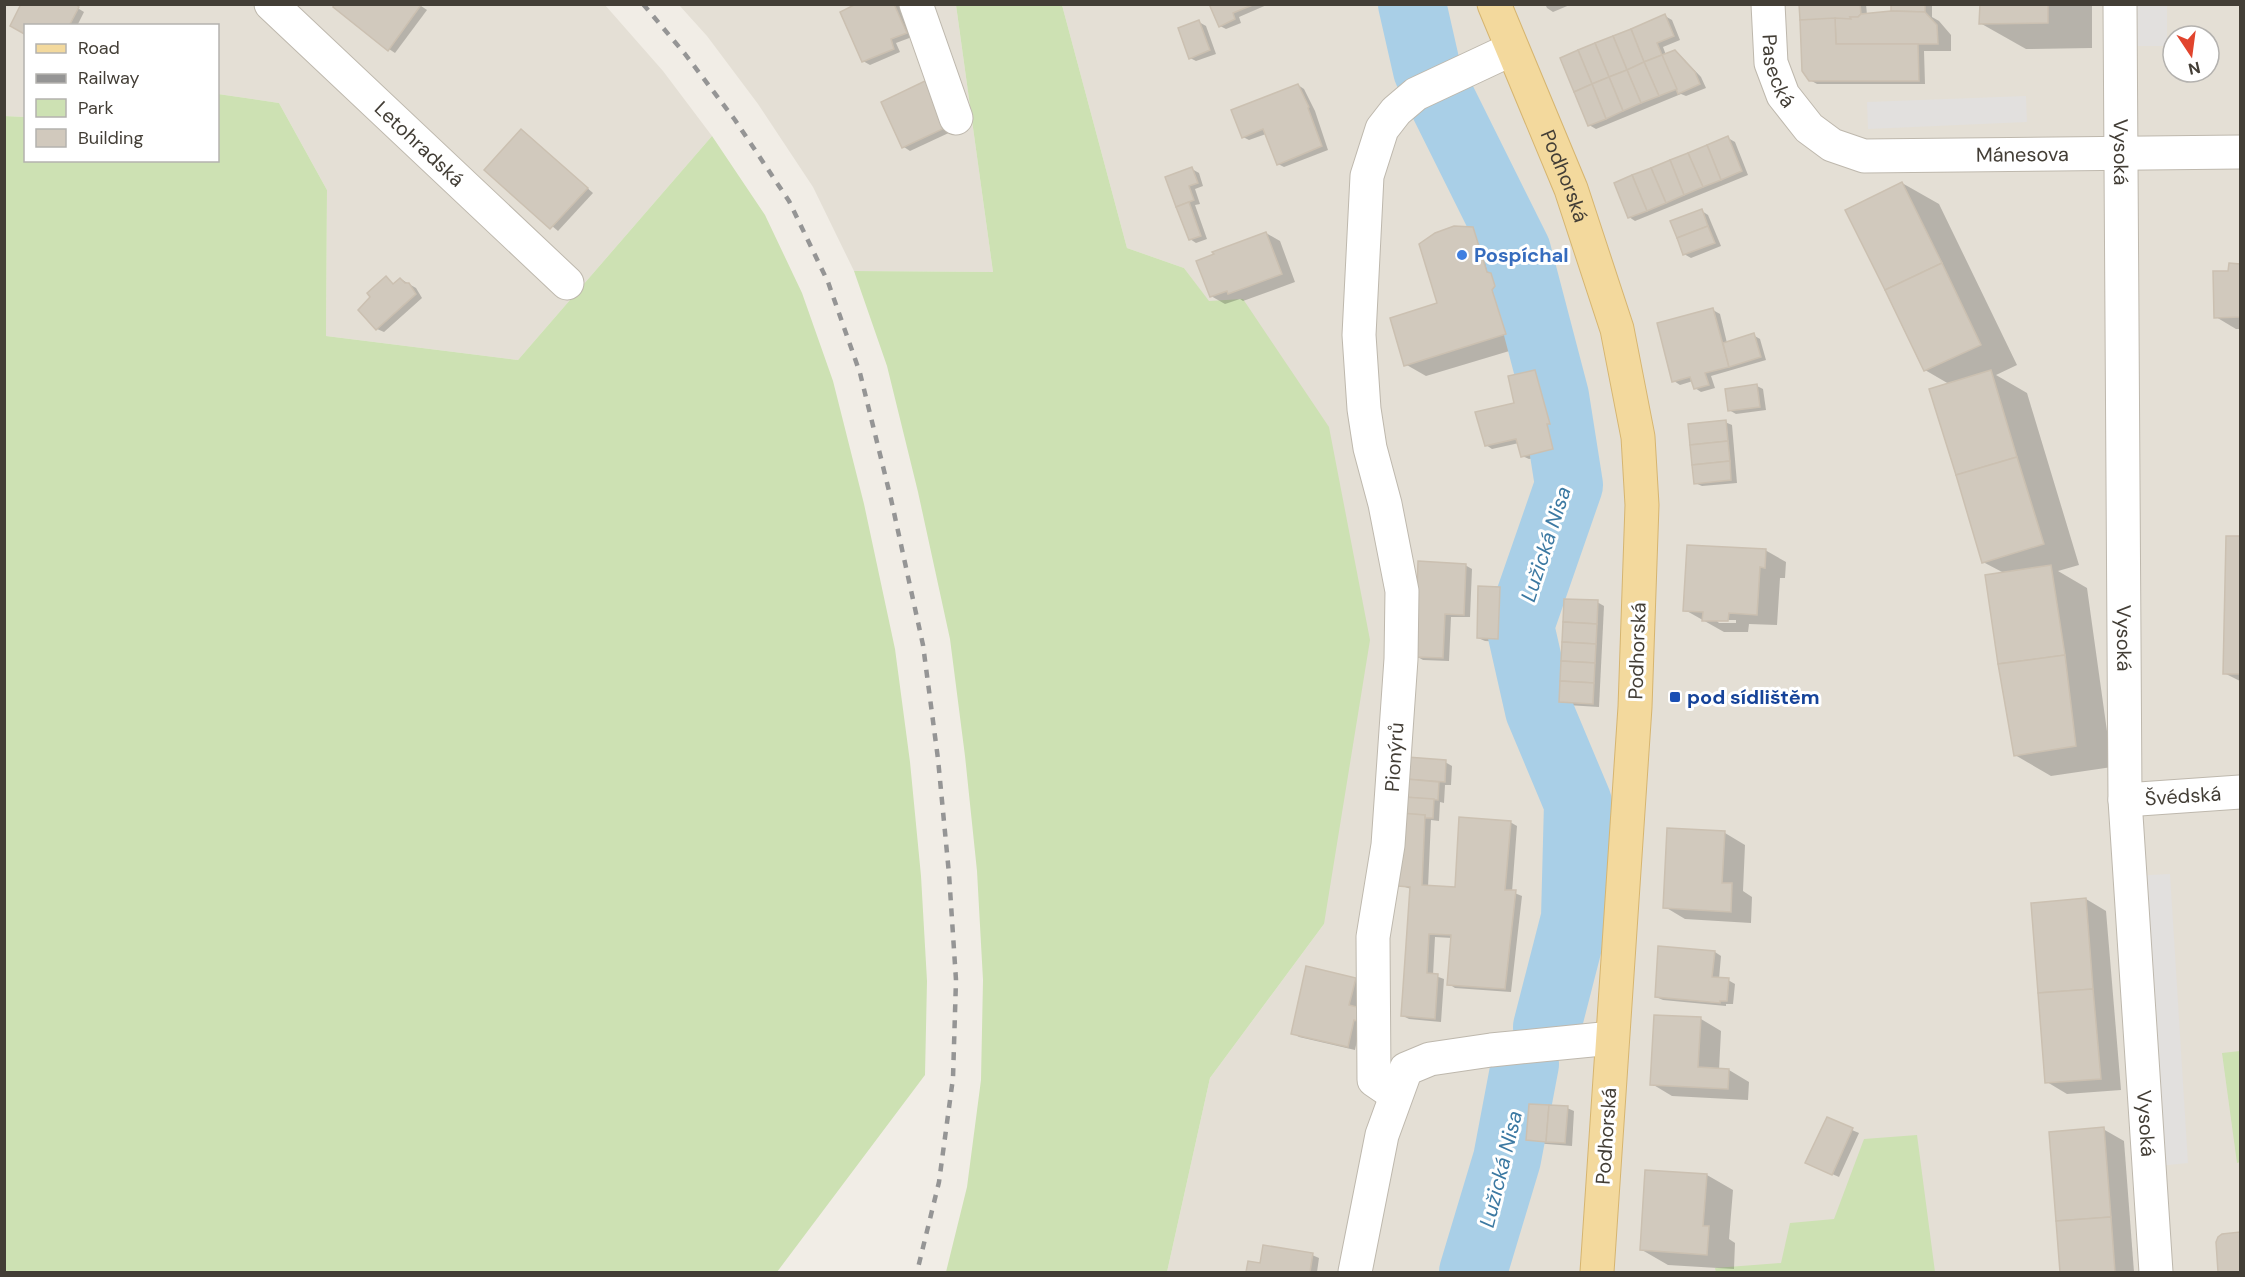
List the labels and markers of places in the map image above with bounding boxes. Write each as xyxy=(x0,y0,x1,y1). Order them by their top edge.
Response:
place label: Pospíchal xyxy=(1474,242,1569,268)
marker: Pospíchal xyxy=(1455,248,1469,262)
place label: pod sídlištěm xyxy=(1687,684,1820,710)
marker: pod sídlištěm xyxy=(1668,690,1682,704)

